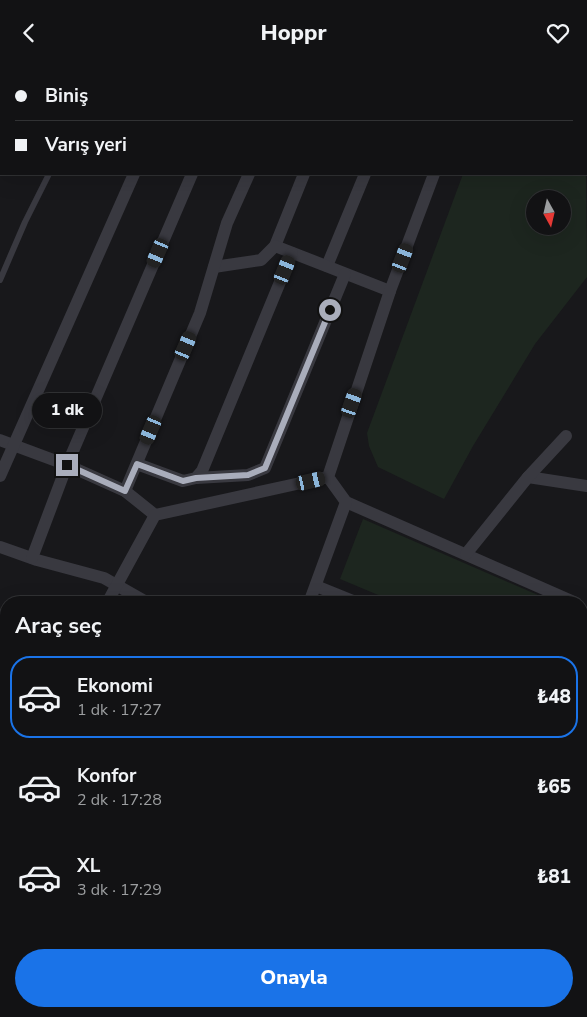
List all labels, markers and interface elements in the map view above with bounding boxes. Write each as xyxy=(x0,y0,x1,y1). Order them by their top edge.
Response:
text: Hoppr xyxy=(260,18,327,48)
icon: back xyxy=(15,19,43,47)
icon: heart xyxy=(544,19,572,47)
text: Biniş xyxy=(45,83,88,109)
text: Varış yeri xyxy=(45,132,127,158)
north arrow xyxy=(526,190,571,235)
map controls xyxy=(526,190,571,235)
car xyxy=(145,236,170,270)
car xyxy=(390,241,415,275)
car xyxy=(272,253,297,287)
route start xyxy=(319,299,341,321)
car xyxy=(173,329,198,363)
car xyxy=(340,386,363,420)
callout: 1 dk xyxy=(32,393,102,427)
text: 1 dk xyxy=(51,399,83,421)
car xyxy=(138,413,163,447)
route end xyxy=(56,454,78,476)
car xyxy=(294,470,327,492)
text: Araç seç xyxy=(15,611,101,641)
text: Ekonomi xyxy=(77,673,153,699)
icon: car xyxy=(17,675,62,720)
text: ₺48 xyxy=(537,684,571,710)
text: 1 dk · 17:27 xyxy=(77,699,162,721)
text: Konfor xyxy=(77,763,137,789)
icon: car xyxy=(17,765,62,810)
text: ₺65 xyxy=(537,774,571,800)
text: 2 dk · 17:28 xyxy=(77,789,162,811)
text: XL xyxy=(77,853,100,879)
icon: car xyxy=(17,855,62,900)
text: ₺81 xyxy=(537,864,571,890)
text: 3 dk · 17:29 xyxy=(77,879,162,901)
button: Onayla xyxy=(15,949,573,1007)

